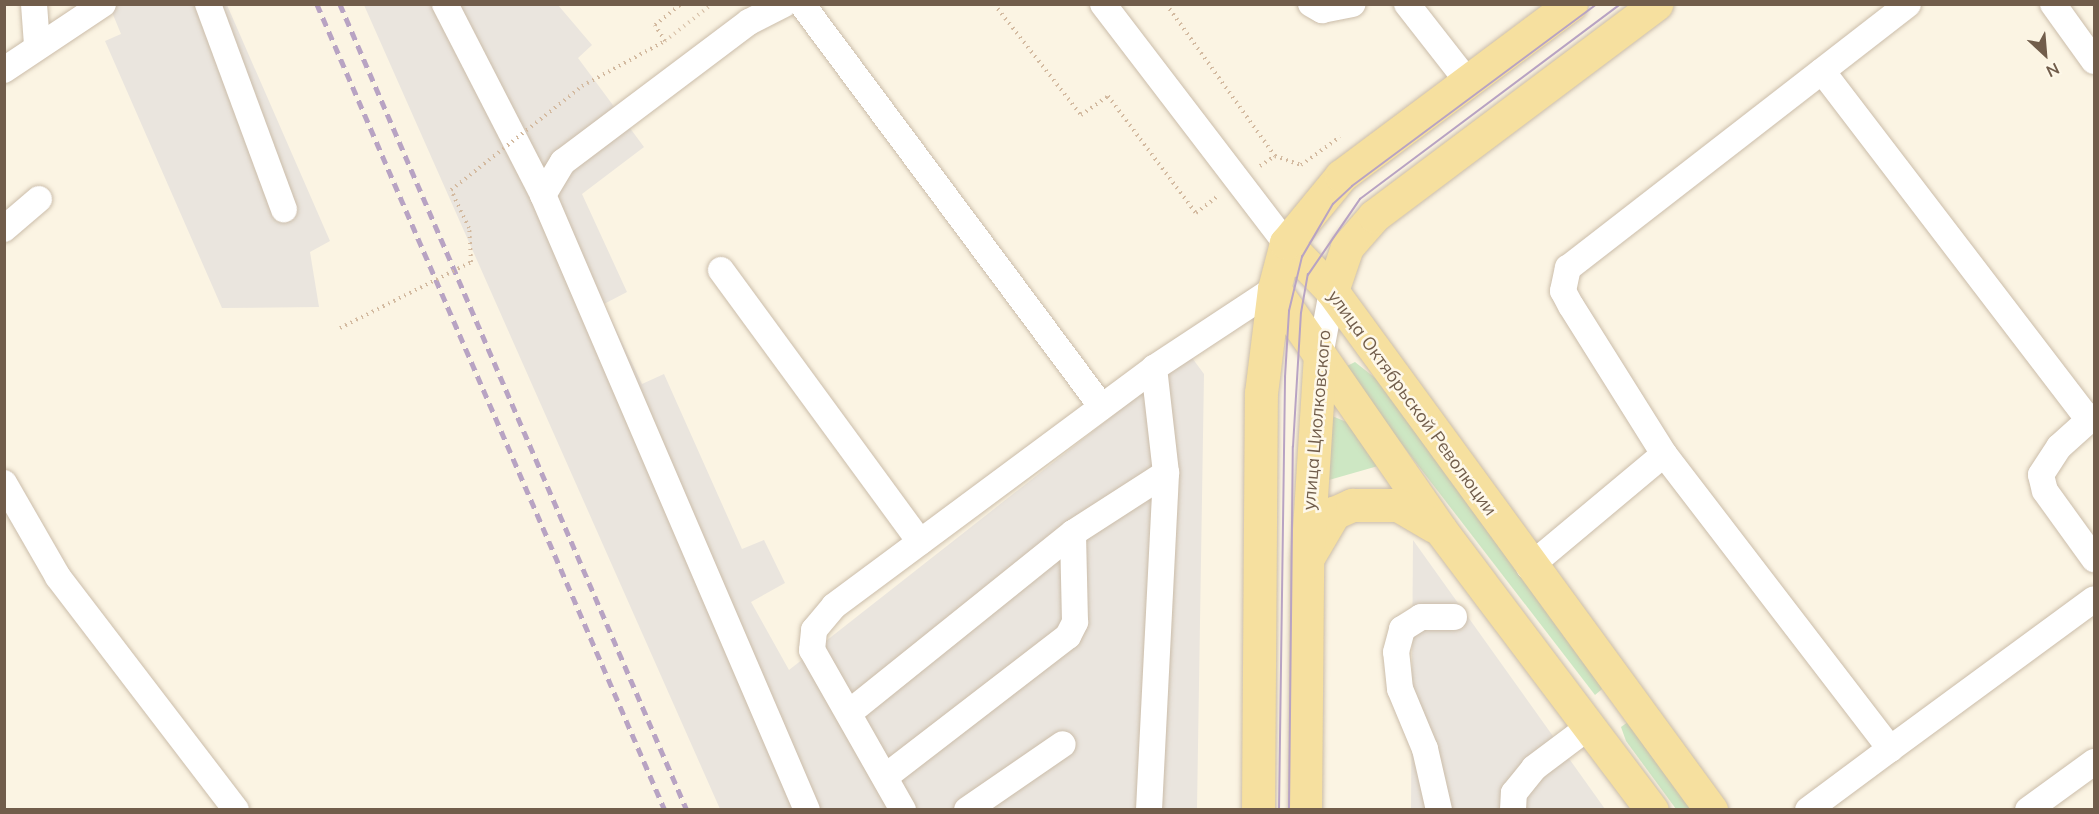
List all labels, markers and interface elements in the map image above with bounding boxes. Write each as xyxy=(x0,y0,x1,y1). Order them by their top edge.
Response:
north arrow xyxy=(2015,24,2075,84)
text: N xyxy=(2043,59,2063,82)
street label: улица Октябрьской Революции xyxy=(1323,286,1501,520)
street label: улица Циолковского xyxy=(1298,329,1336,511)

